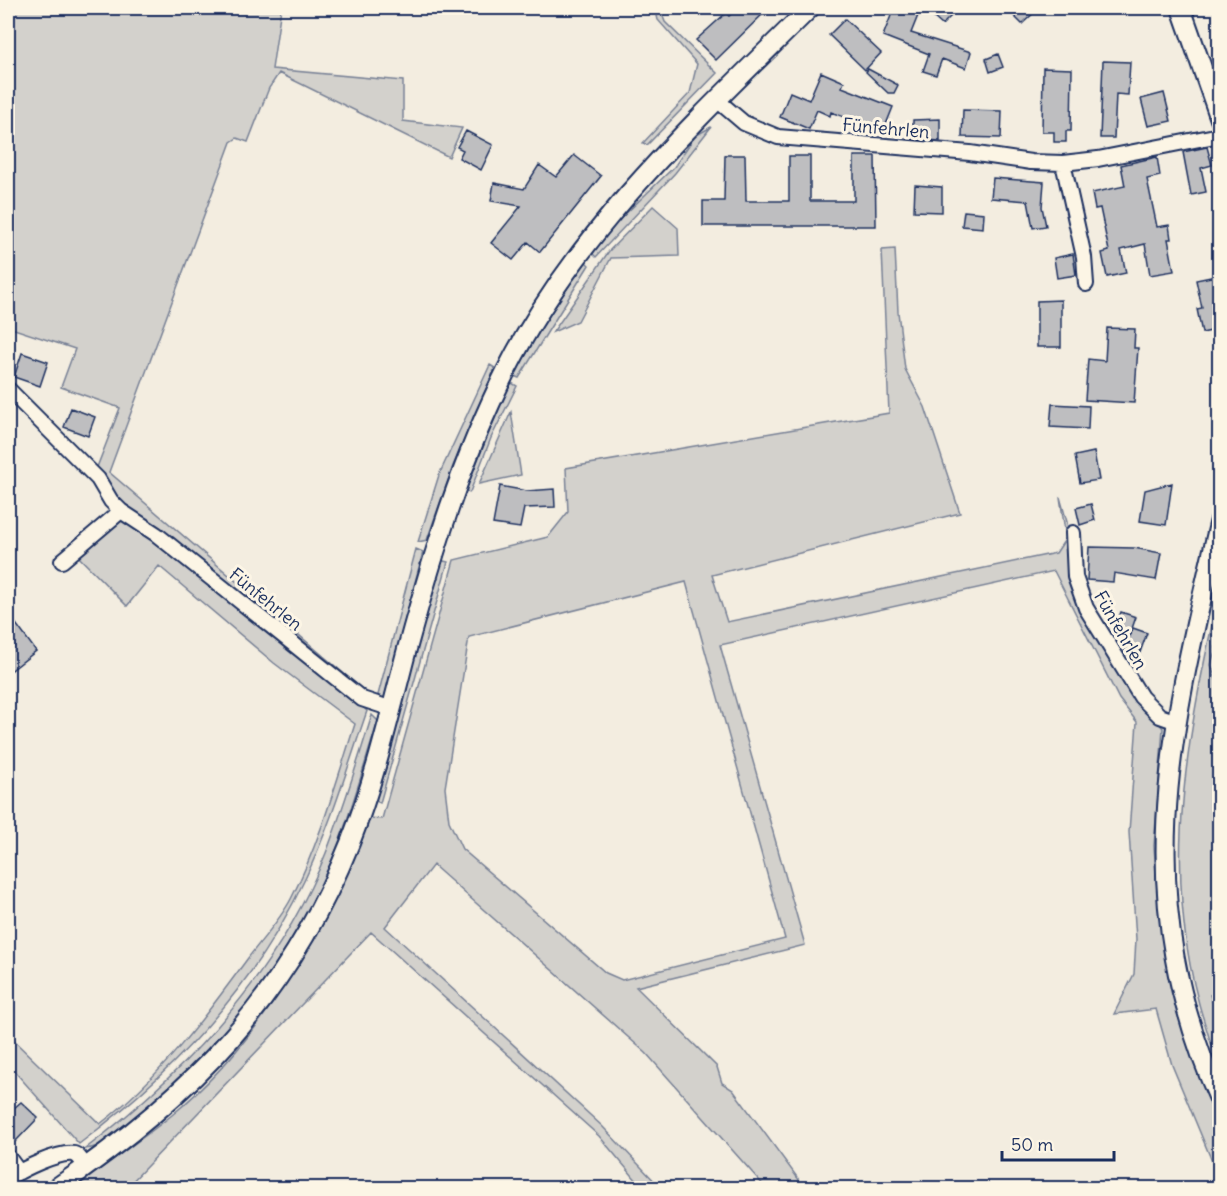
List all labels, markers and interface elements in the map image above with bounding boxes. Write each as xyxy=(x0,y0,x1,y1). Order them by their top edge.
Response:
street label: Fünfehrlen xyxy=(841,113,931,143)
street label: Fünfehrlen xyxy=(225,563,307,635)
street label: Fünfehrlen xyxy=(1089,586,1153,674)
scale bar xyxy=(1002,1124,1114,1162)
text: 50 m xyxy=(1011,1133,1053,1156)

